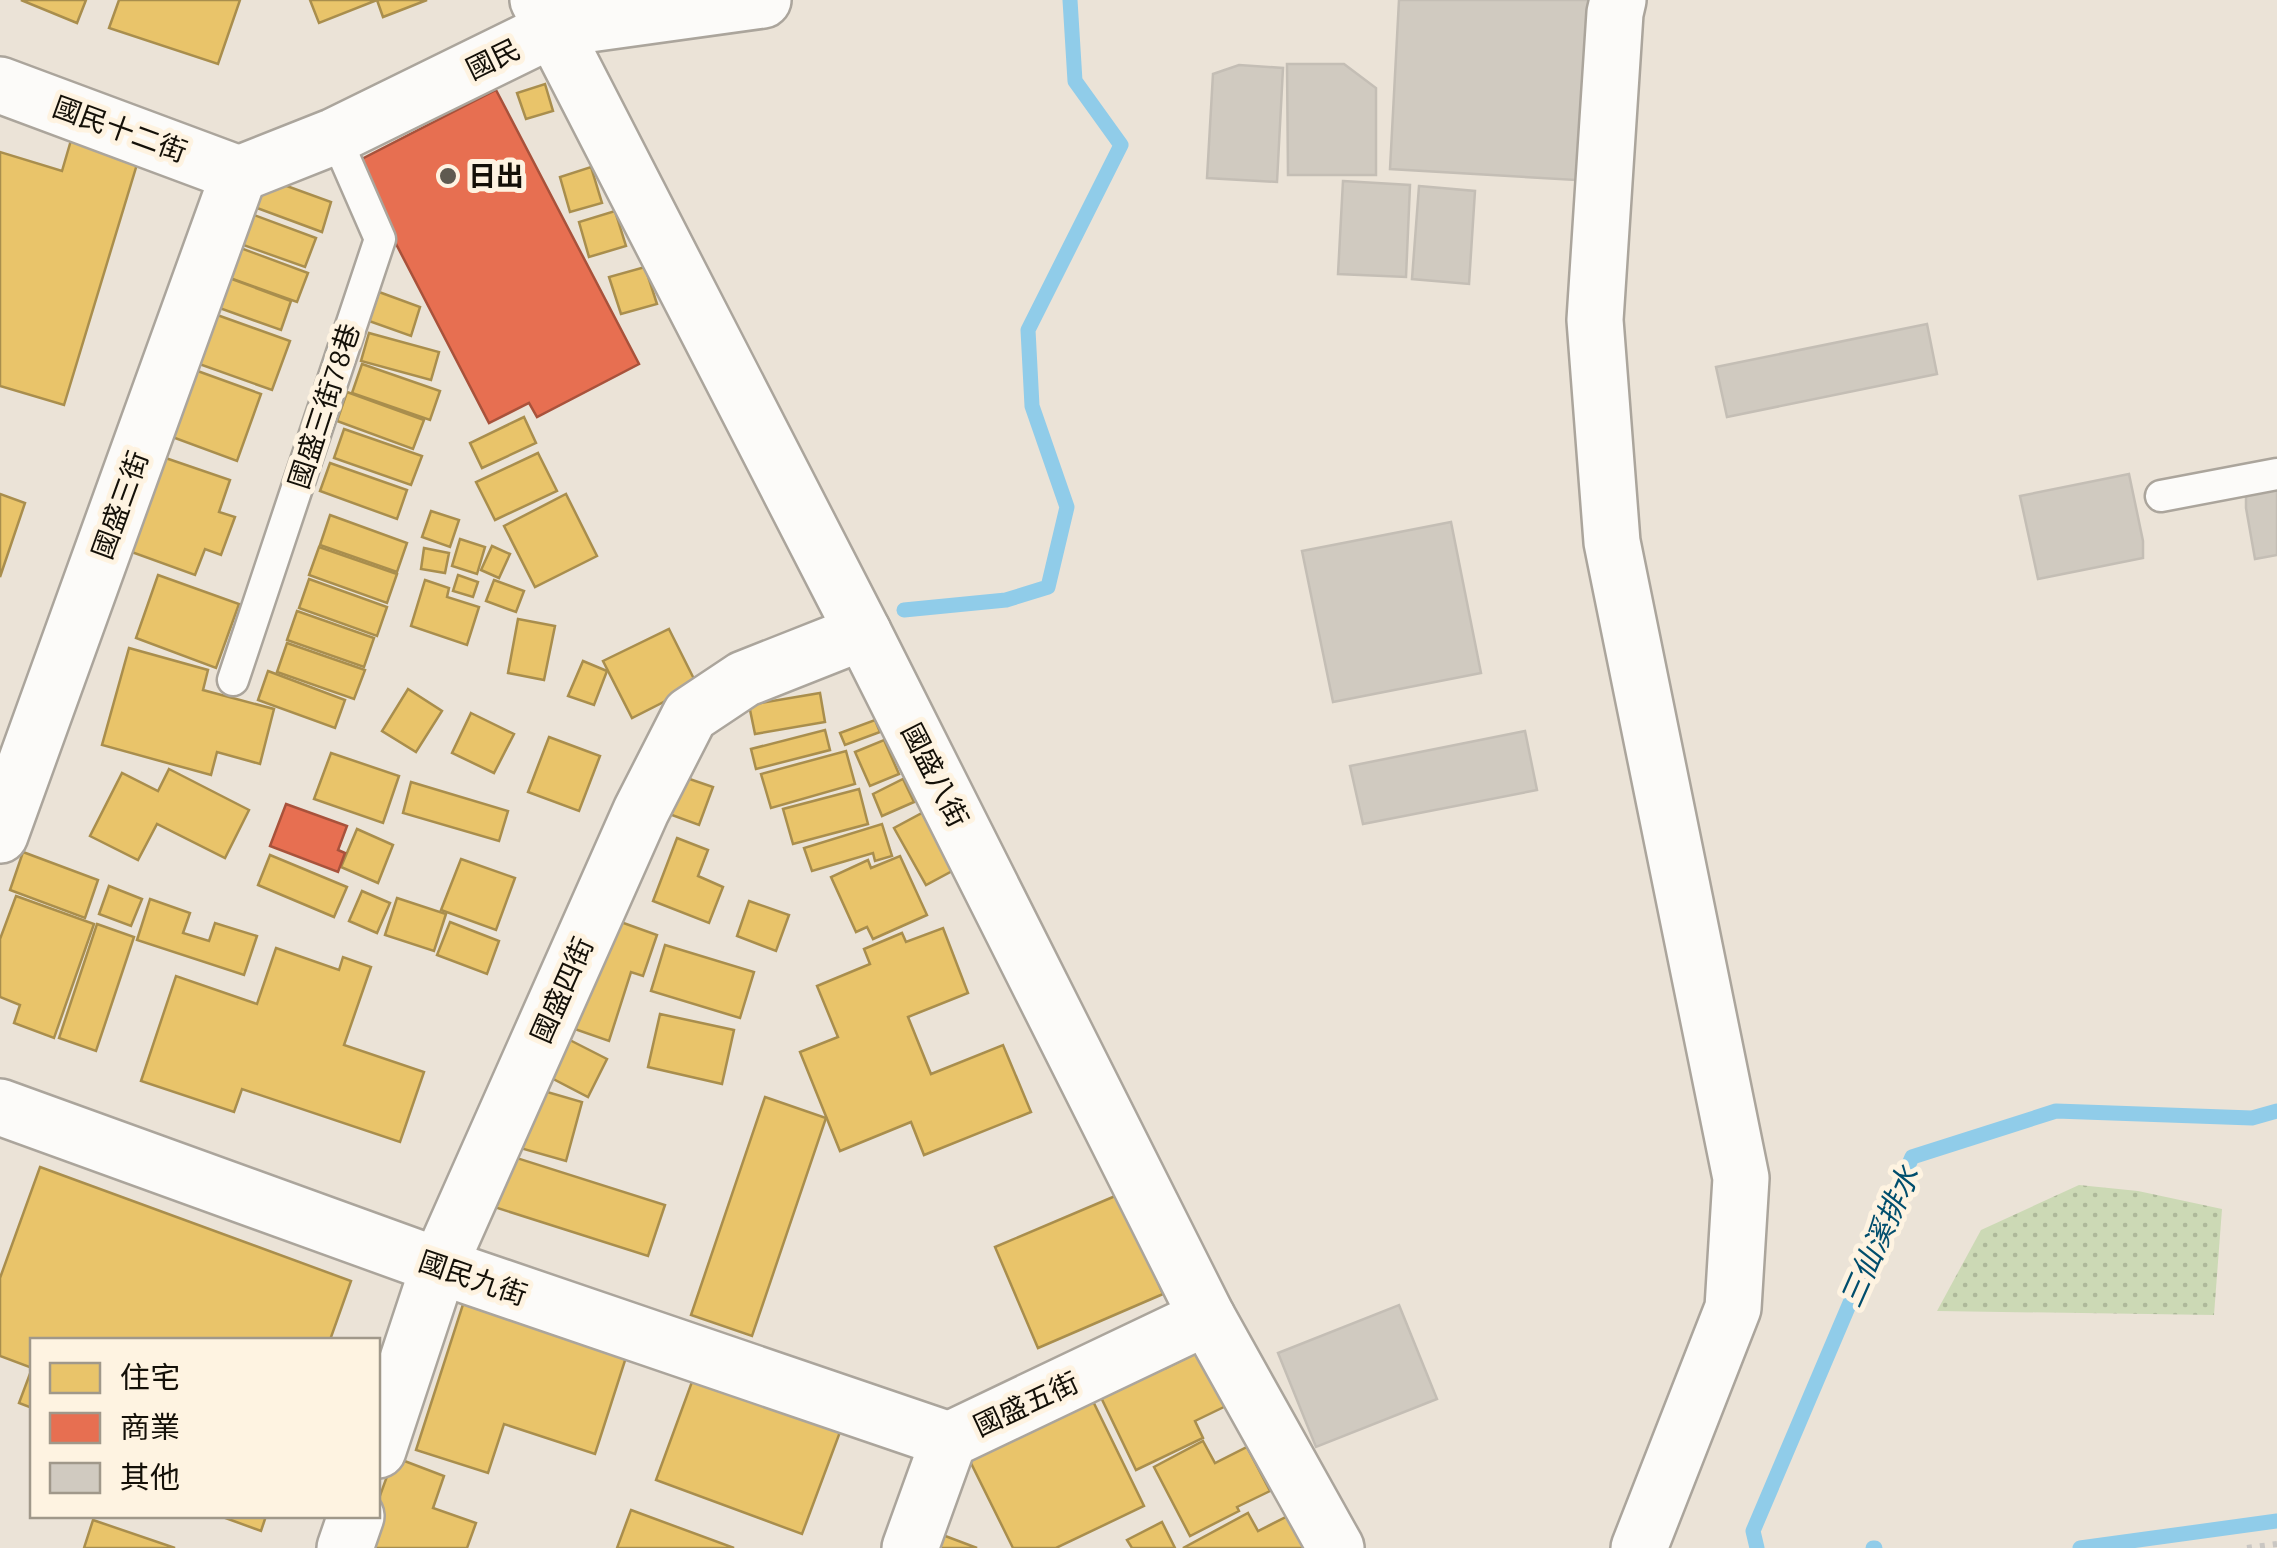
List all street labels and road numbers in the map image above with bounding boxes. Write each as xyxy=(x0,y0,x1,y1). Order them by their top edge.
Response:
street label: 國民 xyxy=(461,32,525,85)
street label: 國民十二街 xyxy=(49,90,191,167)
street label: 國盛三街78巷 xyxy=(282,319,365,492)
street label: 國盛三街 xyxy=(86,447,153,563)
street label: 國盛八街 xyxy=(896,718,975,832)
street label: 國盛四街 xyxy=(525,932,598,1047)
street label: 國民九街 xyxy=(415,1245,531,1310)
street label: 國盛五街 xyxy=(968,1366,1083,1441)

